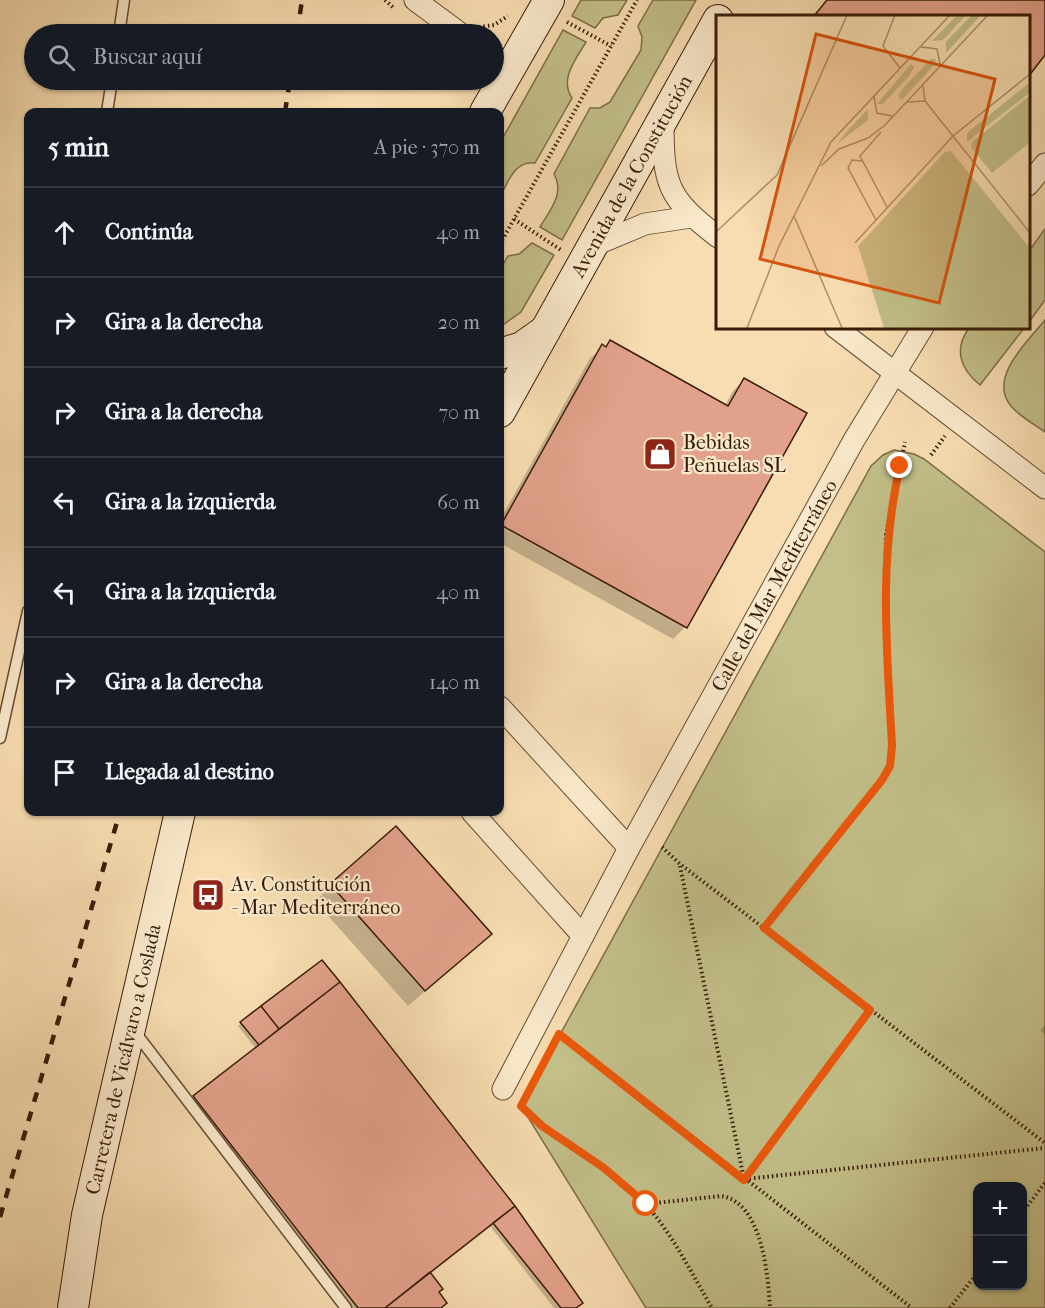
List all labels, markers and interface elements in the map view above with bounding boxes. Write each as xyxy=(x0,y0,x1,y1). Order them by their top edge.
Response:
inset map xyxy=(716,15,1030,328)
search box xyxy=(24,24,504,90)
icon: search xyxy=(45,41,78,74)
text: Buscar aquí xyxy=(93,44,202,70)
street label: Avenida de la Constitución xyxy=(566,71,697,282)
text: 5 min xyxy=(48,132,109,163)
text: A pie · 370 m xyxy=(374,136,480,159)
icon: ahead xyxy=(48,216,81,249)
text: Continúa xyxy=(105,219,193,245)
text: 40 m xyxy=(436,221,480,244)
icon: right xyxy=(48,306,81,339)
text: Gira a la derecha xyxy=(105,309,262,335)
text: 20 m xyxy=(438,311,480,334)
icon: right xyxy=(48,396,81,429)
text: Gira a la derecha xyxy=(105,399,262,425)
text: 70 m xyxy=(438,401,480,424)
place label: Bebidas Peñuelas SL xyxy=(683,431,786,477)
shop icon: Bebidas Peñuelas SL xyxy=(642,436,678,472)
route end xyxy=(886,452,912,478)
street label: Calle del Mar Mediterráneo xyxy=(707,476,842,695)
icon: left xyxy=(48,486,81,519)
text: Gira a la izquierda xyxy=(105,489,276,515)
text: 60 m xyxy=(437,491,480,514)
icon: left xyxy=(48,576,81,609)
text: Gira a la izquierda xyxy=(105,579,276,605)
text: 40 m xyxy=(436,581,480,604)
icon: right xyxy=(48,666,81,699)
text: Gira a la derecha xyxy=(105,669,262,695)
text: 140 m xyxy=(429,671,480,694)
icon: arrive xyxy=(48,756,81,789)
text: Llegada al destino xyxy=(105,759,274,785)
place label: Av. Constitución - Mar Mediterráneo xyxy=(230,873,400,919)
bus stop icon: Av. Constitución - Mar Mediterráneo xyxy=(190,877,226,913)
street label: Carretera de Vicálvaro a Coslada xyxy=(81,921,166,1197)
map controls xyxy=(973,1182,1027,1290)
button: + xyxy=(973,1182,1027,1236)
route start xyxy=(632,1190,658,1216)
button: − xyxy=(973,1236,1027,1290)

